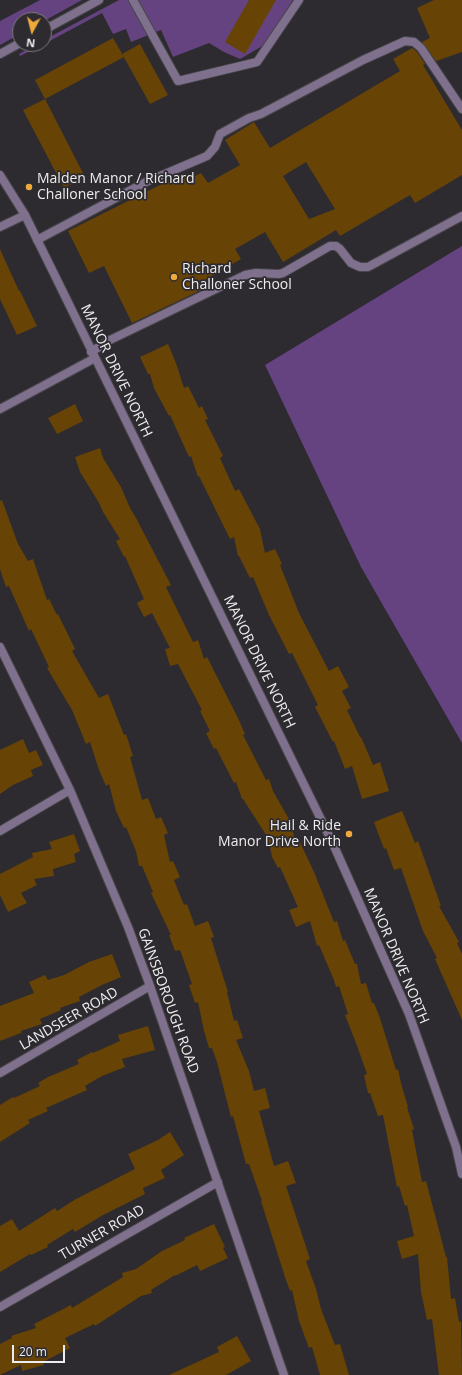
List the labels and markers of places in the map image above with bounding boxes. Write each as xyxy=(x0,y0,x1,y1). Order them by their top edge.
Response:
place label: Malden Manor / Richard Challoner School xyxy=(37,171,195,204)
marker: Malden Manor / Richard Challoner School xyxy=(24,182,34,192)
place label: Richard Challoner School xyxy=(182,261,292,294)
marker: Richard Challoner School xyxy=(169,272,179,282)
place label: Hail & Ride Manor Drive North xyxy=(218,818,341,850)
marker: Hail & Ride Manor Drive North xyxy=(344,829,354,839)

